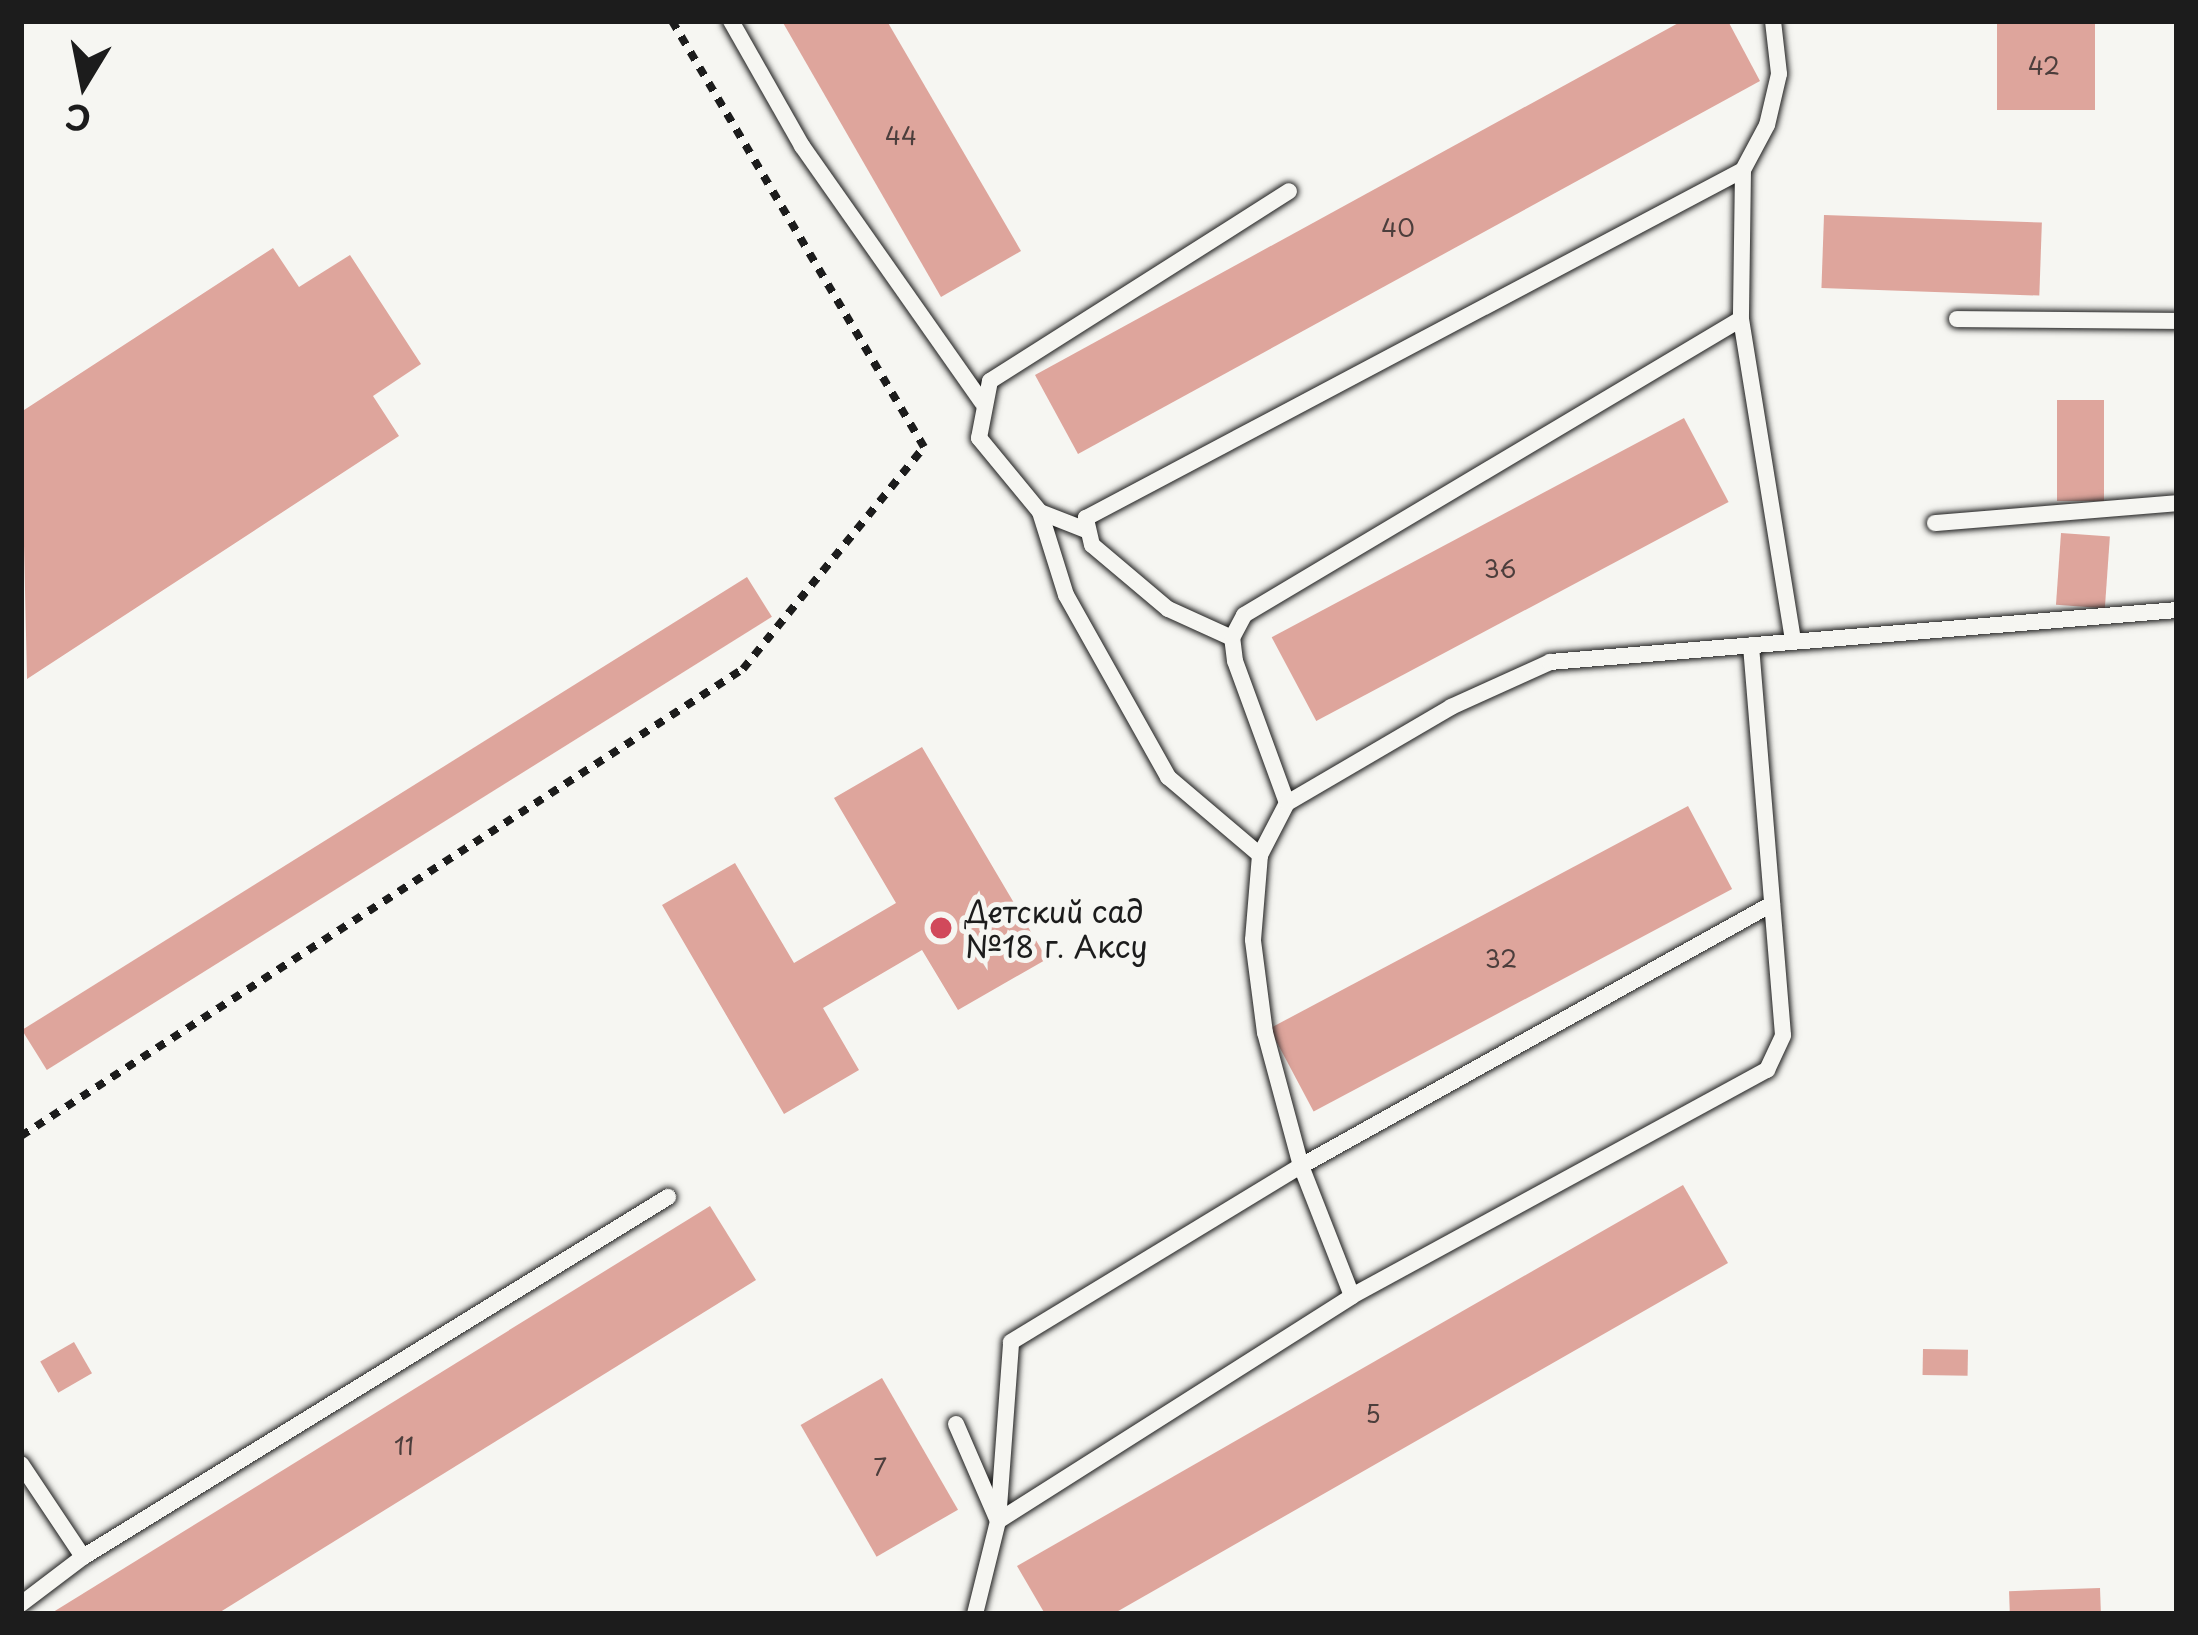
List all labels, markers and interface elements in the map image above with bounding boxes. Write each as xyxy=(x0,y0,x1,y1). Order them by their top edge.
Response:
north arrow xyxy=(24,24,144,144)
house number: 42 xyxy=(2028,52,2060,80)
text: С xyxy=(61,93,94,146)
house number: 44 xyxy=(885,122,917,150)
house number: 40 xyxy=(1381,214,1415,242)
house number: 36 xyxy=(1484,555,1516,583)
place label: Детский сад №18 г. Аксу xyxy=(965,893,1148,964)
marker: Детский сад №18 г. Аксу xyxy=(928,915,954,941)
house number: 32 xyxy=(1485,945,1517,973)
house number: 5 xyxy=(1365,1400,1381,1428)
house number: 11 xyxy=(394,1432,414,1460)
house number: 7 xyxy=(873,1453,887,1481)

